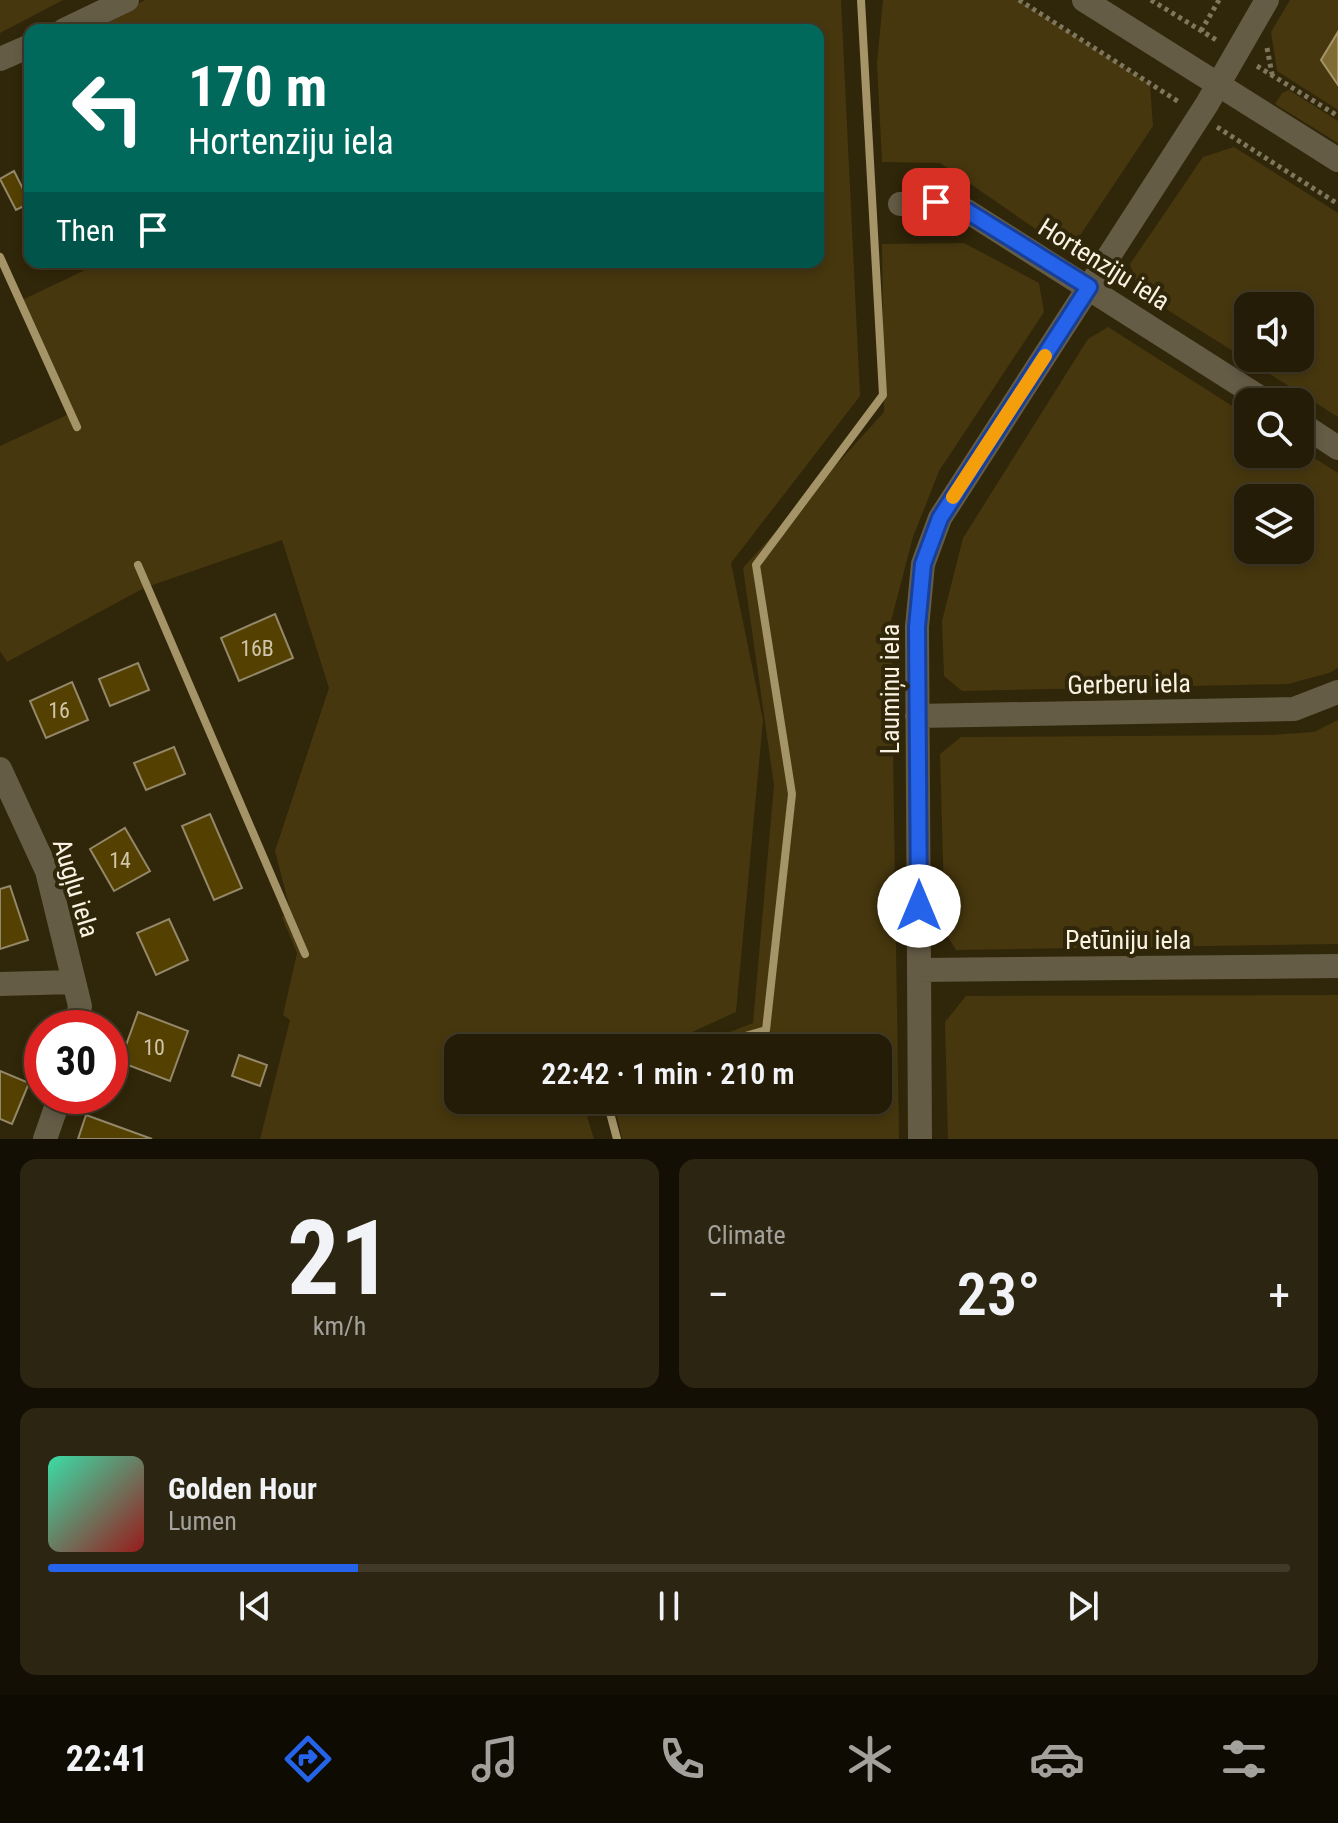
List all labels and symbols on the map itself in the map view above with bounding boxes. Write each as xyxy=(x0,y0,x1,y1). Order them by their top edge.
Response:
pin xyxy=(902,168,970,236)
street label: Hortenziju iela xyxy=(1033,212,1175,316)
street label: Laumiņu iela xyxy=(875,624,906,754)
house number: 16B xyxy=(240,636,274,661)
street label: Gerberu iela xyxy=(1067,668,1191,700)
house number: 16 xyxy=(48,698,70,723)
street label: Augļu iela xyxy=(46,835,105,941)
house number: 14 xyxy=(109,848,131,873)
position arrow xyxy=(877,864,961,948)
street label: Petūniju iela xyxy=(1065,925,1191,955)
speed limit sign: 30 xyxy=(24,1010,128,1114)
house number: 10 xyxy=(143,1035,165,1060)

